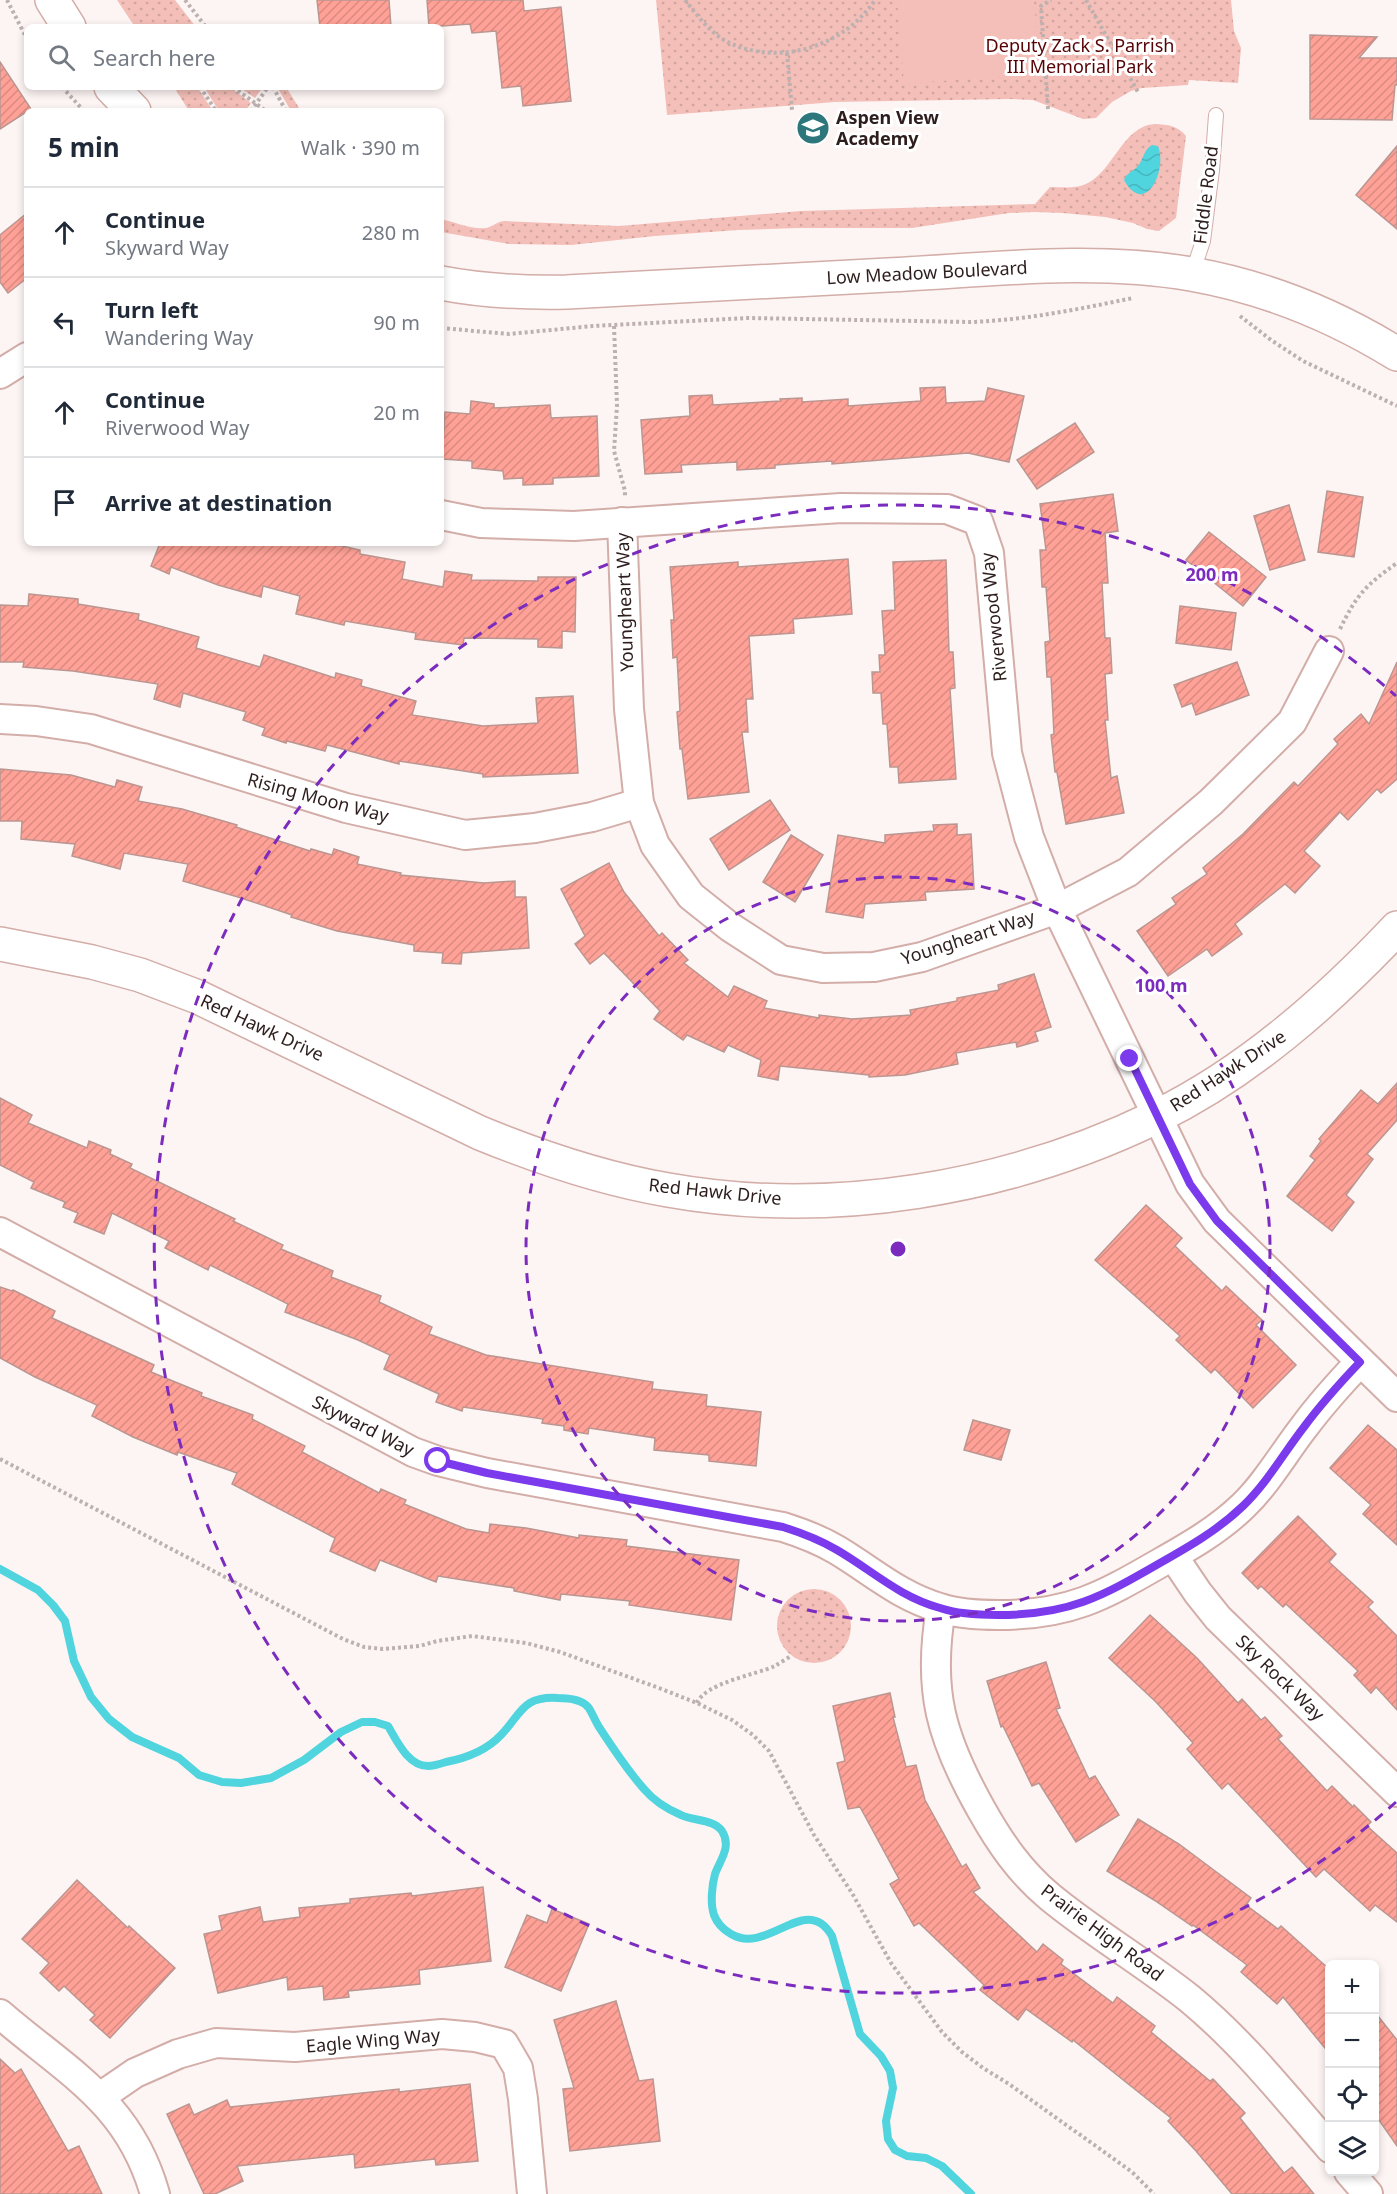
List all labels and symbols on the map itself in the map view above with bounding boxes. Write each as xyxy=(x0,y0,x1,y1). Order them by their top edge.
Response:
park label: Deputy Zack S. Parrish III Memorial Park xyxy=(986,33,1174,78)
place label: Aspen View Academy xyxy=(836,105,939,150)
school or university icon: Aspen View Academy xyxy=(795,110,831,146)
street label: Fiddle Road xyxy=(1187,144,1223,245)
street label: Low Meadow Boulevard xyxy=(826,255,1028,289)
street label: Youngheart Way xyxy=(610,531,638,672)
street label: Riverwood Way xyxy=(974,550,1012,683)
text: 200 m xyxy=(1185,562,1239,586)
street label: Rising Moon Way xyxy=(245,767,392,828)
street label: Youngheart Way xyxy=(898,904,1038,970)
text: 100 m xyxy=(1134,973,1188,997)
street label: Red Hawk Drive xyxy=(197,988,328,1066)
street label: Red Hawk Drive xyxy=(1165,1024,1290,1117)
route end xyxy=(1116,1045,1142,1071)
street label: Red Hawk Drive xyxy=(647,1172,783,1210)
centre of rings xyxy=(888,1239,908,1259)
street label: Skyward Way xyxy=(308,1389,419,1461)
route start xyxy=(424,1447,450,1473)
street label: Sky Rock Way xyxy=(1231,1629,1331,1726)
street label: Prairie High Road xyxy=(1036,1878,1169,1986)
street label: Eagle Wing Way xyxy=(305,2022,442,2058)

